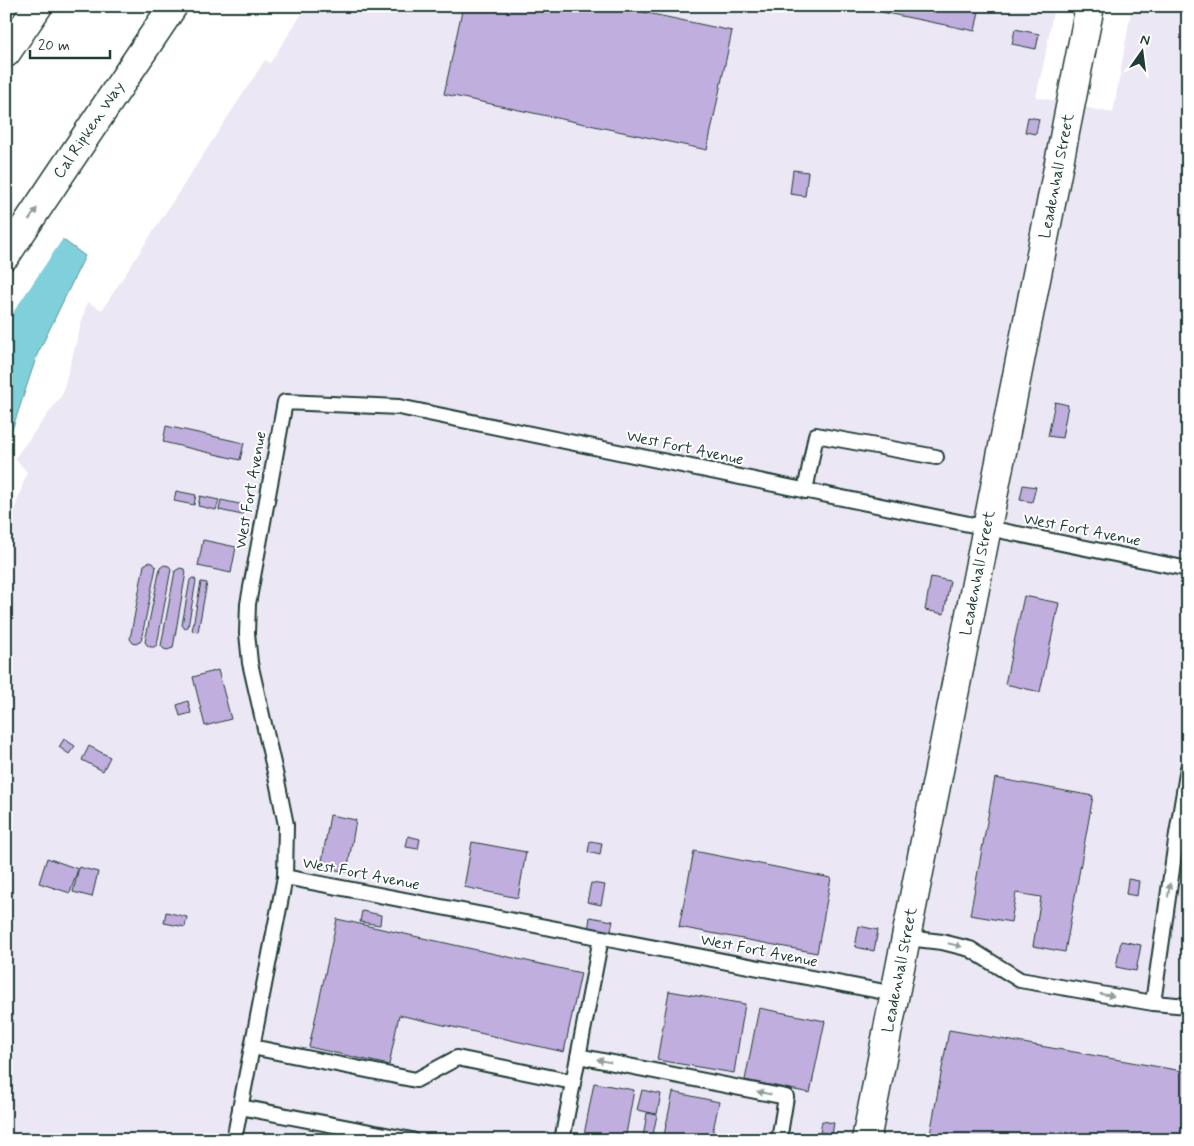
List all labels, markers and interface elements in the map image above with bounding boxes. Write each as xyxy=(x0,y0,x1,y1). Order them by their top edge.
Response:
scale bar xyxy=(30,28,110,60)
north arrow xyxy=(1116,28,1166,78)
text: N xyxy=(1138,30,1152,50)
text: 20 m xyxy=(38,36,70,56)
street label: Cal Ripken Way xyxy=(49,77,129,183)
street label: Leadenhall Street xyxy=(1035,111,1080,240)
one-way arrow xyxy=(29,207,38,221)
street label: West Fort Avenue xyxy=(625,425,745,471)
street label: West Fort Avenue xyxy=(230,430,272,550)
street label: Leadenhall Street xyxy=(956,508,1001,637)
street label: West Fort Avenue xyxy=(1022,508,1142,552)
street label: West Fort Avenue xyxy=(301,852,421,896)
one-way arrow xyxy=(1166,881,1174,897)
street label: Leadenhall Street xyxy=(878,905,923,1034)
street label: West Fort Avenue xyxy=(699,929,819,973)
one-way arrow xyxy=(947,941,962,949)
one-way arrow xyxy=(1099,992,1115,1000)
one-way arrow xyxy=(596,1056,612,1064)
one-way arrow xyxy=(755,1088,771,1096)

